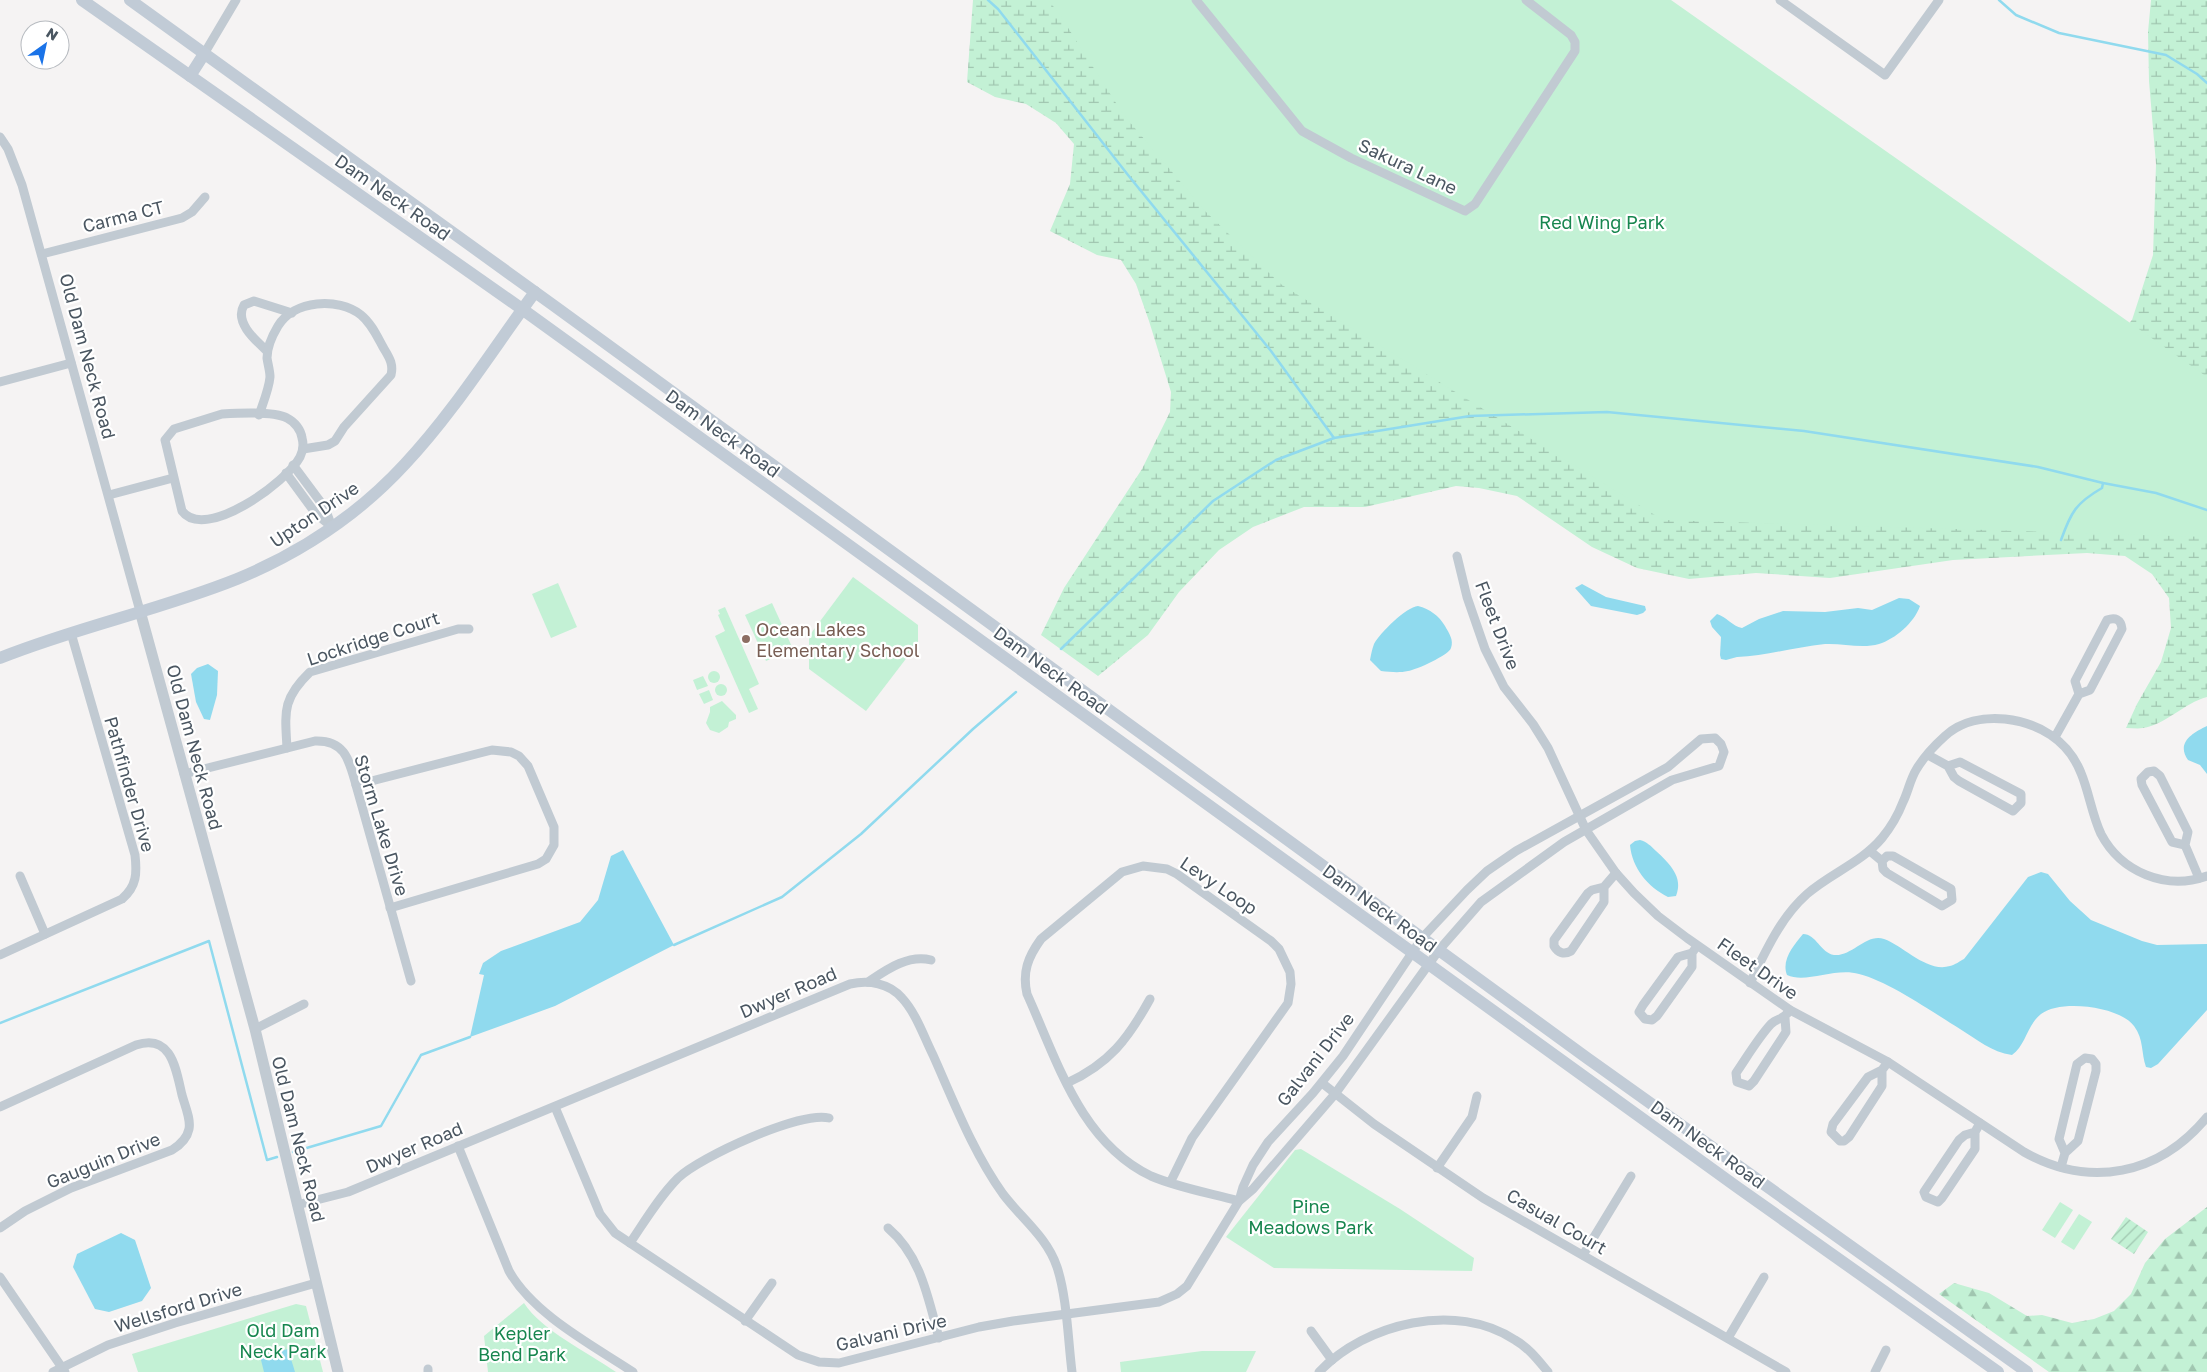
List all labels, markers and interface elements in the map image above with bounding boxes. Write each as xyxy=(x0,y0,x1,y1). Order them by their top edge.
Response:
north arrow xyxy=(20,20,70,70)
text: N xyxy=(43,24,61,44)
street label: Sakura Lane xyxy=(1355,134,1461,198)
street label: Dam Neck Road xyxy=(331,149,455,245)
street label: Carma CT xyxy=(80,195,166,237)
park label: Red Wing Park xyxy=(1539,211,1665,233)
street label: Old Dam Neck Road xyxy=(55,271,121,441)
street label: Dam Neck Road xyxy=(662,384,784,482)
street label: Upton Drive xyxy=(265,476,363,552)
street label: Fleet Drive xyxy=(1471,577,1525,673)
street label: Lockridge Court xyxy=(304,606,442,670)
place label: Ocean Lakes Elementary School xyxy=(756,618,920,661)
street label: Dam Neck Road xyxy=(990,621,1112,719)
marker: Ocean Lakes Elementary School xyxy=(740,633,752,645)
street label: Old Dam Neck Road xyxy=(162,662,228,832)
street label: Pathfinder Drive xyxy=(100,714,160,854)
street label: Storm Lake Drive xyxy=(350,752,414,898)
street label: Levy Loop xyxy=(1176,851,1262,919)
street label: Dam Neck Road xyxy=(1319,859,1441,957)
street label: Fleet Drive xyxy=(1713,932,1803,1004)
street label: Dwyer Road xyxy=(736,962,840,1022)
street label: Galvani Drive xyxy=(1272,1008,1358,1110)
street label: Old Dam Neck Road xyxy=(268,1054,330,1224)
street label: Dam Neck Road xyxy=(1647,1095,1769,1193)
street label: Dwyer Road xyxy=(362,1117,466,1177)
street label: Gauguin Drive xyxy=(43,1127,163,1193)
street label: Casual Court xyxy=(1503,1184,1611,1258)
park label: Pine Meadows Park xyxy=(1248,1195,1374,1238)
street label: Wellsford Drive xyxy=(112,1277,244,1337)
street label: Galvani Drive xyxy=(833,1309,949,1355)
park label: Old Dam Neck Park xyxy=(239,1319,327,1362)
park label: Kepler Bend Park xyxy=(478,1322,566,1365)

